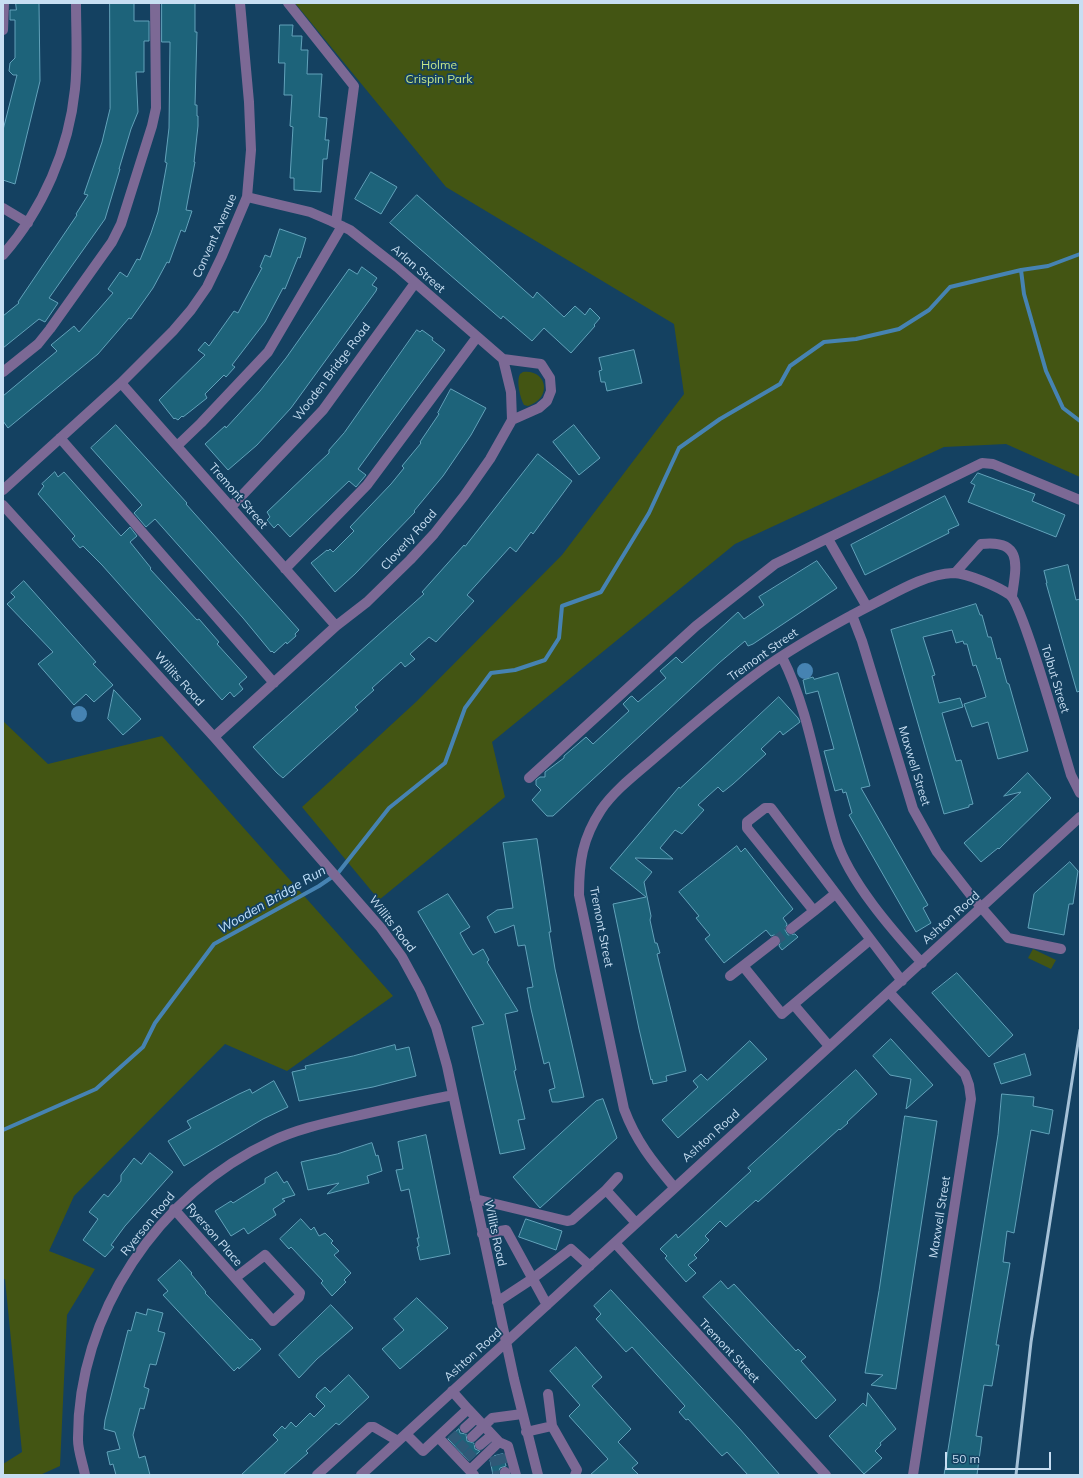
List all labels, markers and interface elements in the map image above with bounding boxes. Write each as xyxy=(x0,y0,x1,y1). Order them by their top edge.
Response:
park label: Holme Crispin Park xyxy=(406,58,472,86)
street label: Convent Avenue xyxy=(190,192,240,280)
street label: Arlan Street xyxy=(388,242,448,296)
street label: Wooden Bridge Road xyxy=(290,320,374,424)
street label: Tremont Street xyxy=(206,460,270,532)
street label: Cloverly Road xyxy=(378,507,440,573)
street label: Tremont Street xyxy=(725,626,801,684)
street label: Tolbut Street xyxy=(1038,643,1072,715)
street label: Willits Road xyxy=(151,649,207,709)
street label: Maxwell Street xyxy=(895,724,933,808)
water label: Wooden Bridge Run xyxy=(216,863,328,937)
street label: Tremont Street xyxy=(586,885,616,969)
street label: Ashton Road xyxy=(919,888,983,948)
street label: Willits Road xyxy=(366,893,418,955)
street label: Ashton Road xyxy=(679,1106,743,1166)
street label: Maxwell Street xyxy=(926,1175,954,1259)
street label: Ryerson Road xyxy=(118,1189,178,1259)
street label: Willits Road xyxy=(481,1199,509,1267)
street label: Ryerson Place xyxy=(183,1201,245,1269)
street label: Tremont Street xyxy=(696,1316,762,1386)
street label: Ashton Road xyxy=(441,1325,505,1385)
scale bar xyxy=(947,1444,1053,1470)
text: 50 m xyxy=(952,1451,980,1466)

